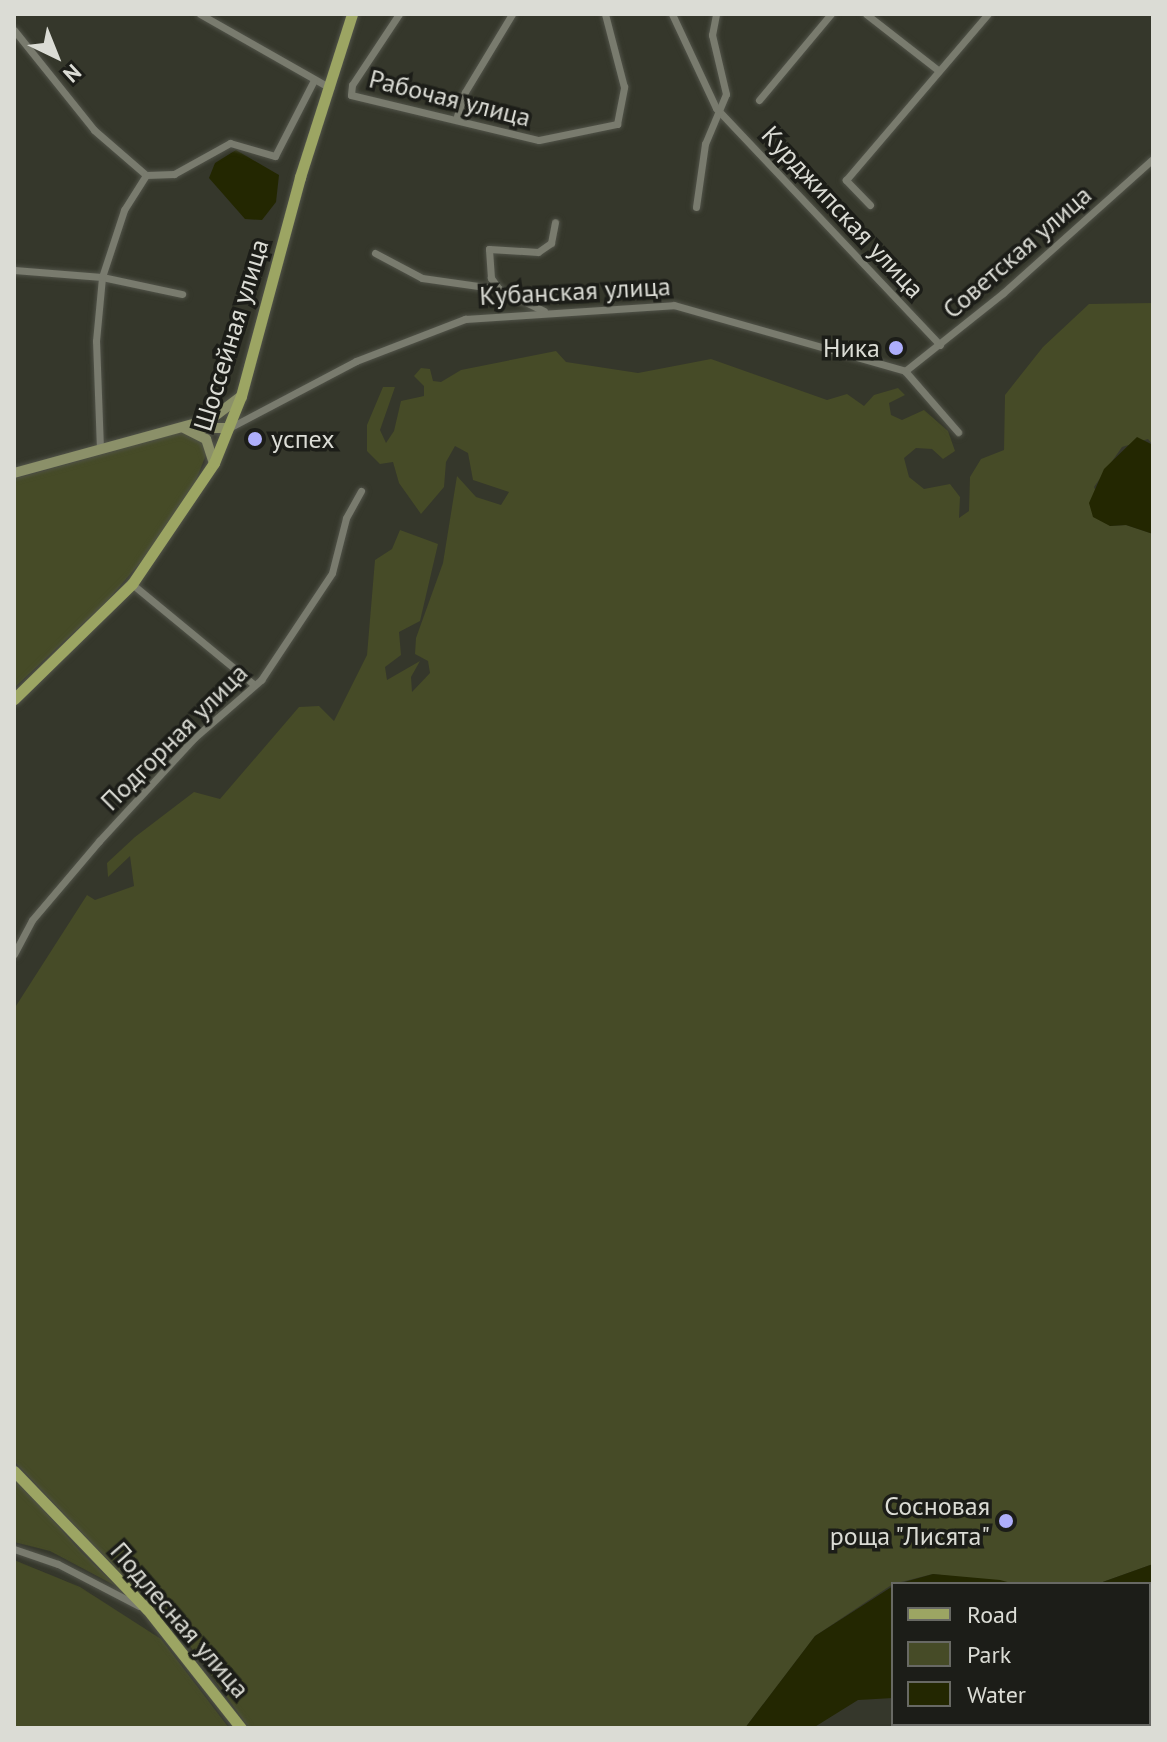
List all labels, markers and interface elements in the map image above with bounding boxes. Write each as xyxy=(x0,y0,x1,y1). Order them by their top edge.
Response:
north arrow xyxy=(16,16,96,96)
text: N xyxy=(58,58,87,89)
street label: Рабочая улица xyxy=(366,63,534,133)
street label: Курджипская улица xyxy=(755,120,931,304)
street label: Советская улица xyxy=(936,179,1098,325)
street label: Шоссейная улица xyxy=(187,235,275,435)
street label: Кубанская улица xyxy=(479,270,671,312)
place label: Ника xyxy=(823,332,880,364)
marker: Ника xyxy=(887,339,905,357)
place label: успех xyxy=(271,423,335,455)
marker: успех xyxy=(246,430,264,448)
street label: Подгорная улица xyxy=(94,657,254,817)
place label: Сосновая роща "Лисята" xyxy=(828,1490,990,1552)
marker: Сосновая роща "Лисята" xyxy=(997,1512,1015,1530)
street label: Подлесная улица xyxy=(104,1536,256,1704)
legend xyxy=(891,1582,1151,1726)
text: Road xyxy=(967,1599,1018,1630)
text: Park xyxy=(967,1639,1011,1670)
text: Water xyxy=(967,1679,1026,1710)

